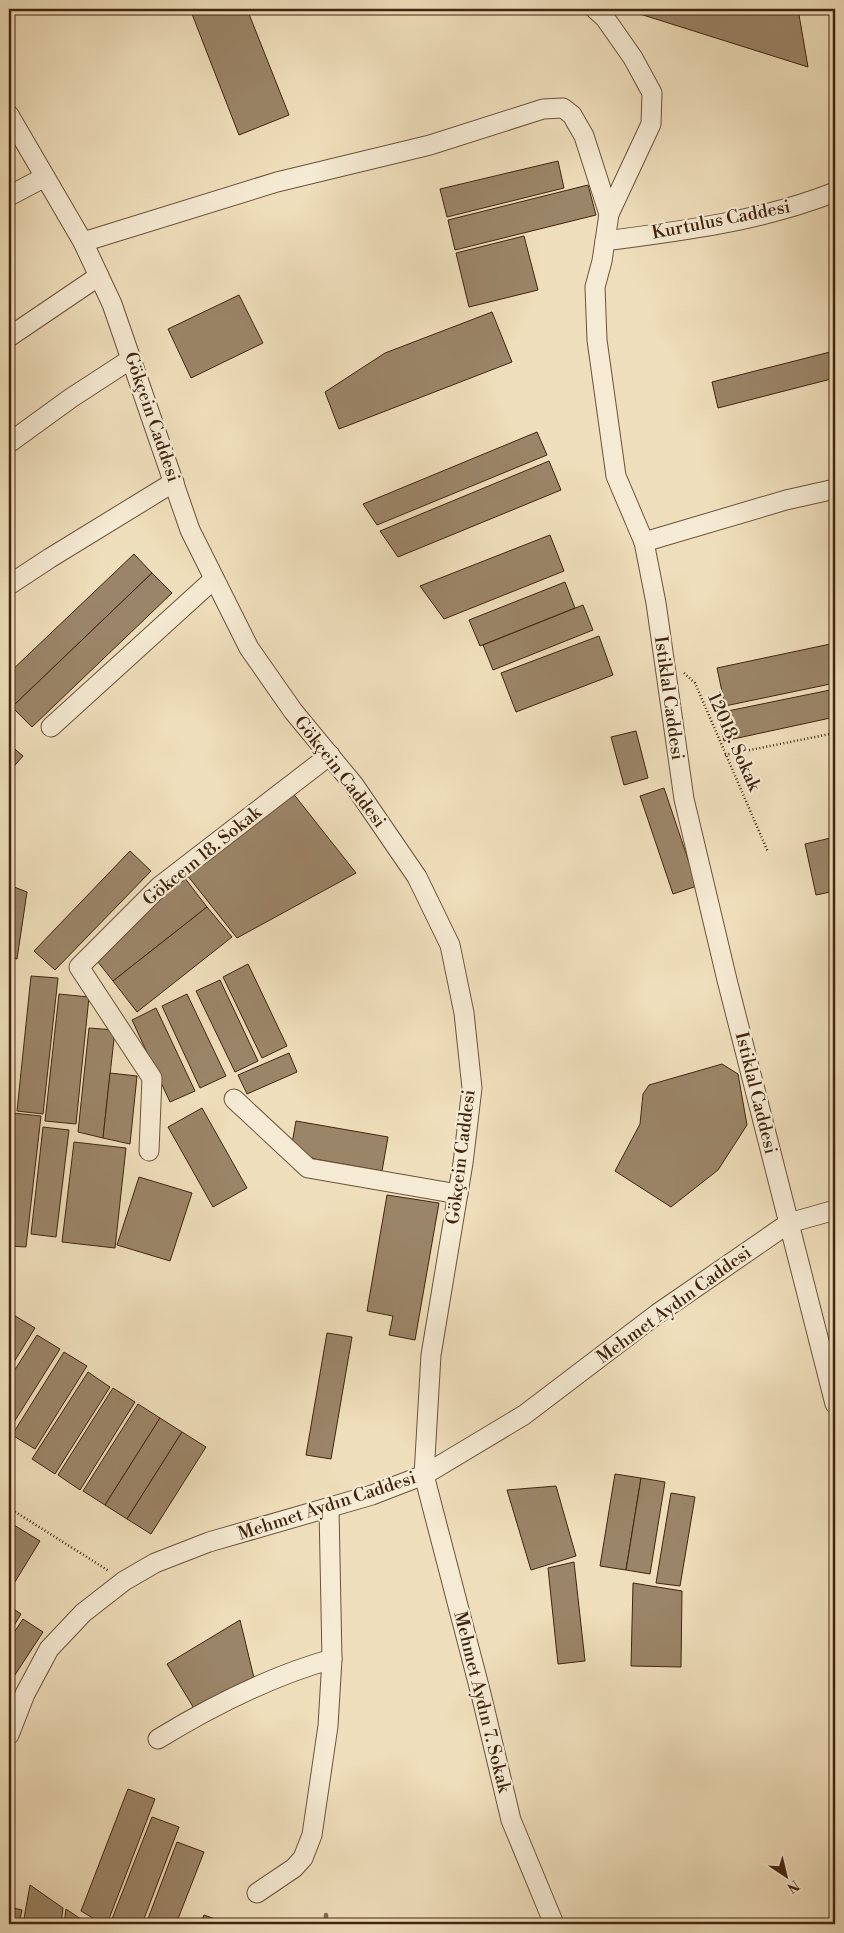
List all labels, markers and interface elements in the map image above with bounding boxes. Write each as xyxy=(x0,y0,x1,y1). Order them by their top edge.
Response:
street label: Kurtulus Caddesi xyxy=(650,195,792,245)
street label: Gökçein Caddesi xyxy=(119,349,185,485)
street label: Istiklal Caddesi xyxy=(649,635,689,761)
street label: 12018. Sokak xyxy=(702,689,766,796)
street label: Gökçein Caddesi xyxy=(289,711,391,833)
street label: Gökceın 18. Sokak xyxy=(138,800,267,911)
street label: Istiklal Caddesi xyxy=(730,1030,782,1156)
street label: Gökçein Caddesi xyxy=(441,1088,481,1226)
street label: Mehmet Aydın Caddesi xyxy=(592,1241,756,1369)
street label: Mehmet Aydın Caddesi xyxy=(235,1466,419,1546)
street label: Mehmet Aydın 7. Sokak xyxy=(448,1609,516,1797)
north arrow xyxy=(762,1850,812,1900)
text: N xyxy=(783,1875,803,1896)

